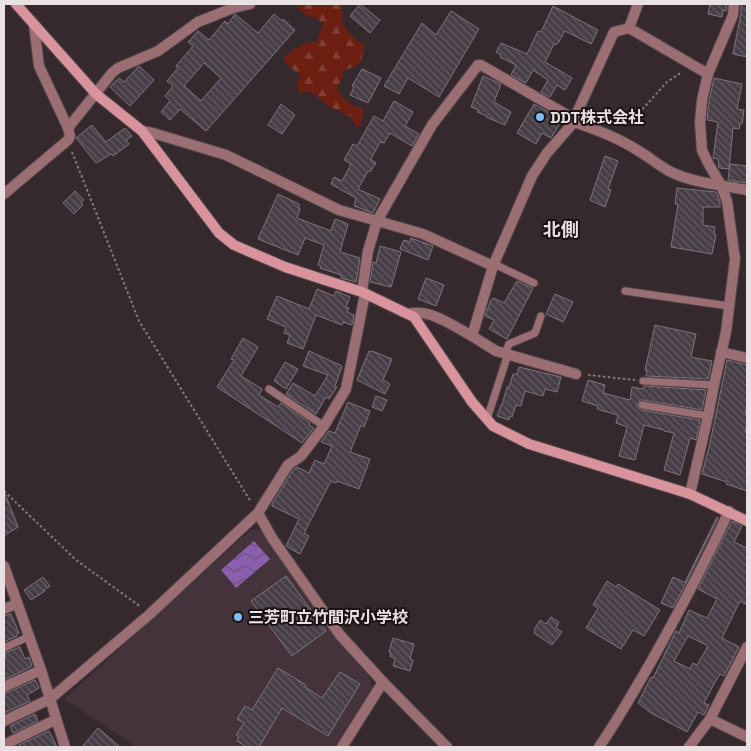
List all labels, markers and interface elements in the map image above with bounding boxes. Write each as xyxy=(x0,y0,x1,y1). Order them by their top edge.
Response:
place label: DDT株式会社 xyxy=(550,107,644,128)
marker: DDT株式会社 xyxy=(534,111,546,123)
district label: 北側 xyxy=(543,218,579,241)
place label: 三芳町立竹間沢小学校 xyxy=(248,607,408,628)
marker: 三芳町立竹間沢小学校 xyxy=(232,611,244,623)

